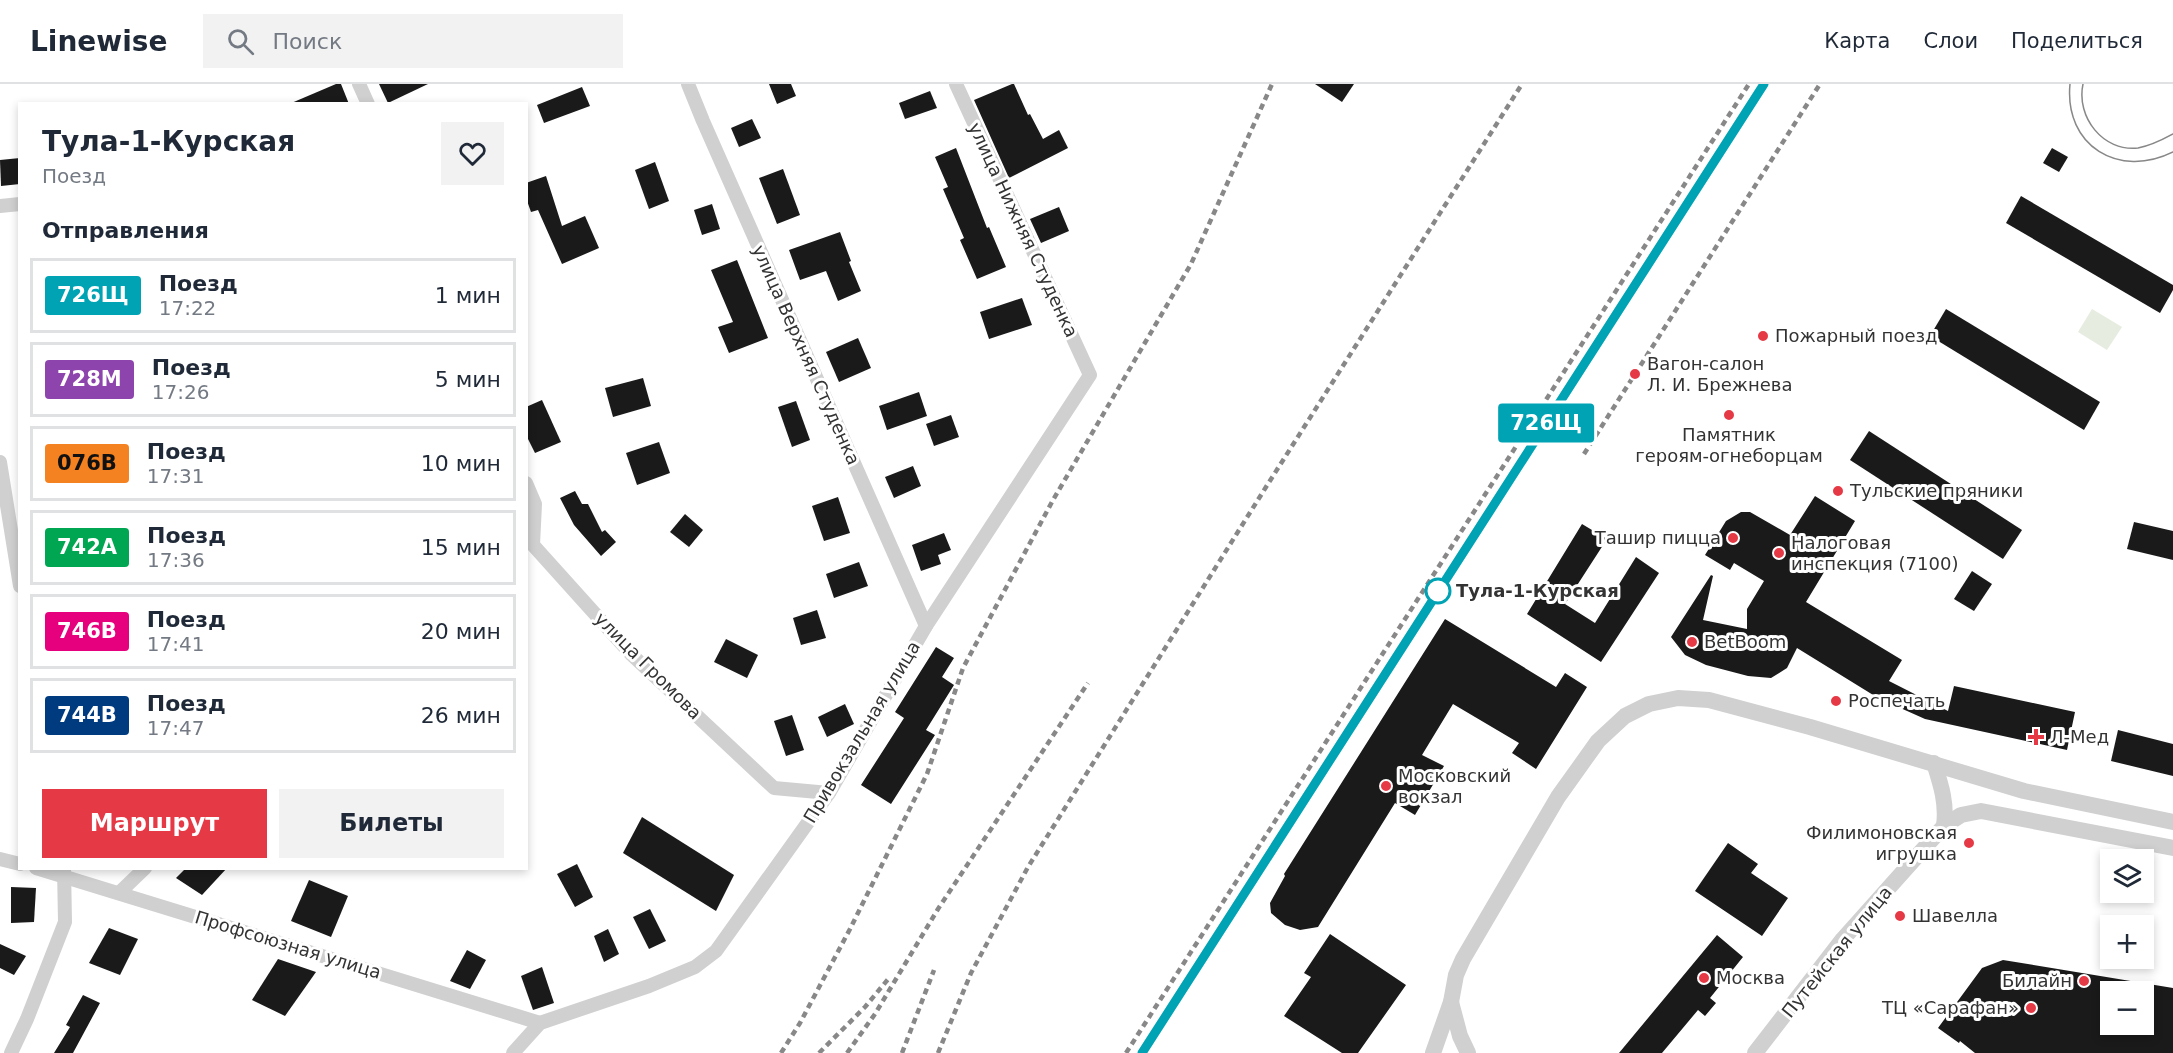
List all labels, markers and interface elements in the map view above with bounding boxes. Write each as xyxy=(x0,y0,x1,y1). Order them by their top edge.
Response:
search box xyxy=(203,14,623,68)
text: Linewise xyxy=(30,25,167,58)
icon: search xyxy=(224,25,257,58)
text: Поиск xyxy=(272,29,342,54)
text: Карта xyxy=(1824,29,1890,53)
text: Слои xyxy=(1923,29,1978,53)
text: Поделиться xyxy=(2011,29,2143,53)
street label: улица Нижняя Cтуденкa xyxy=(964,119,1082,340)
button: heart xyxy=(441,122,504,185)
text: Тула-1-Курская xyxy=(42,125,295,158)
text: Поезд xyxy=(42,164,106,188)
text: Отправления xyxy=(42,218,209,243)
street label: улица Верхняя Cтуденка xyxy=(748,242,865,468)
text: Поезд xyxy=(159,271,238,296)
text: 726Щ xyxy=(57,283,129,307)
text: 1 мин xyxy=(435,283,501,308)
text: 17:22 xyxy=(159,296,216,320)
place label: Пожарный поезд xyxy=(1775,325,1938,346)
marker: Пожарный поезд xyxy=(1756,329,1770,343)
place label: Вагон-салон Л. И. Брежнева xyxy=(1647,353,1792,395)
text: Поезд xyxy=(152,355,231,380)
text: 728М xyxy=(57,367,122,391)
text: 5 мин xyxy=(435,367,501,392)
marker: Вагон-салон Л. И. Брежнева xyxy=(1628,367,1642,381)
text: 17:26 xyxy=(152,380,209,404)
line badge: 726Щ xyxy=(1504,404,1588,442)
marker: Памятник героям-огнеборцам xyxy=(1722,408,1736,422)
text: 726Щ xyxy=(1510,411,1582,435)
place label: Памятник героям-огнеборцам xyxy=(1635,424,1823,466)
text: Поезд xyxy=(147,439,226,464)
text: 076В xyxy=(57,451,117,475)
text: 10 мин xyxy=(421,451,501,476)
text: 17:31 xyxy=(147,464,204,488)
place label: Тульские пряники xyxy=(1849,480,2023,501)
marker: Тульские пряники xyxy=(1831,484,1845,498)
text: Поезд xyxy=(147,523,226,548)
place label: Ташир пицца xyxy=(1594,527,1721,548)
marker: Ташир пицца xyxy=(1726,531,1740,545)
place label: Налоговая инспекция (7100) xyxy=(1791,532,1958,574)
text: 742А xyxy=(57,535,117,559)
text: 15 мин xyxy=(421,535,501,560)
marker: Налоговая инспекция (7100) xyxy=(1772,546,1786,560)
text: 17:36 xyxy=(147,548,205,572)
marker: Тула-1-Курская xyxy=(1425,578,1451,604)
place label: Тула-1-Курская xyxy=(1456,580,1619,601)
text: Поезд xyxy=(147,607,226,632)
street label: улица Громова xyxy=(591,608,706,723)
text: 746В xyxy=(57,619,117,643)
text: 20 мин xyxy=(421,619,501,644)
place label: BetBoom xyxy=(1704,631,1786,652)
text: 17:41 xyxy=(147,632,204,656)
marker: BetBoom xyxy=(1685,635,1699,649)
street label: Привокзальная улица xyxy=(799,637,924,826)
place label: Роспечать xyxy=(1848,690,1945,711)
text: Поезд xyxy=(147,691,226,716)
marker: Роспечать xyxy=(1829,694,1843,708)
text: 744В xyxy=(57,703,117,727)
text: 26 мин xyxy=(421,703,501,728)
text: 17:47 xyxy=(147,716,204,740)
place label: Л-Мед xyxy=(2050,726,2109,747)
marker: Л-Мед xyxy=(2027,728,2045,746)
place label: Московский вокзал xyxy=(1398,765,1511,807)
marker: Московский вокзал xyxy=(1379,779,1393,793)
button: Маршрут xyxy=(42,789,267,858)
button: Билеты xyxy=(279,789,504,858)
place label: Филимоновская игрушка xyxy=(1806,822,1957,864)
marker: Филимоновская игрушка xyxy=(1962,836,1976,850)
map controls xyxy=(2100,849,2154,1035)
button: layers xyxy=(2100,849,2154,903)
street label: Путейская улица xyxy=(1777,882,1896,1022)
place label: Шавелла xyxy=(1912,905,1998,926)
street label: Профсоюзная улица xyxy=(193,906,384,983)
marker: Шавелла xyxy=(1893,909,1907,923)
button: + xyxy=(2100,915,2154,969)
place label: Москва xyxy=(1716,967,1785,988)
place label: Билайн xyxy=(2002,970,2072,991)
marker: Москва xyxy=(1697,971,1711,985)
marker: Билайн xyxy=(2077,974,2091,988)
button: − xyxy=(2100,981,2154,1035)
place label: ТЦ «Сарафан» xyxy=(1881,997,2019,1018)
marker: ТЦ «Сарафан» xyxy=(2024,1001,2038,1015)

